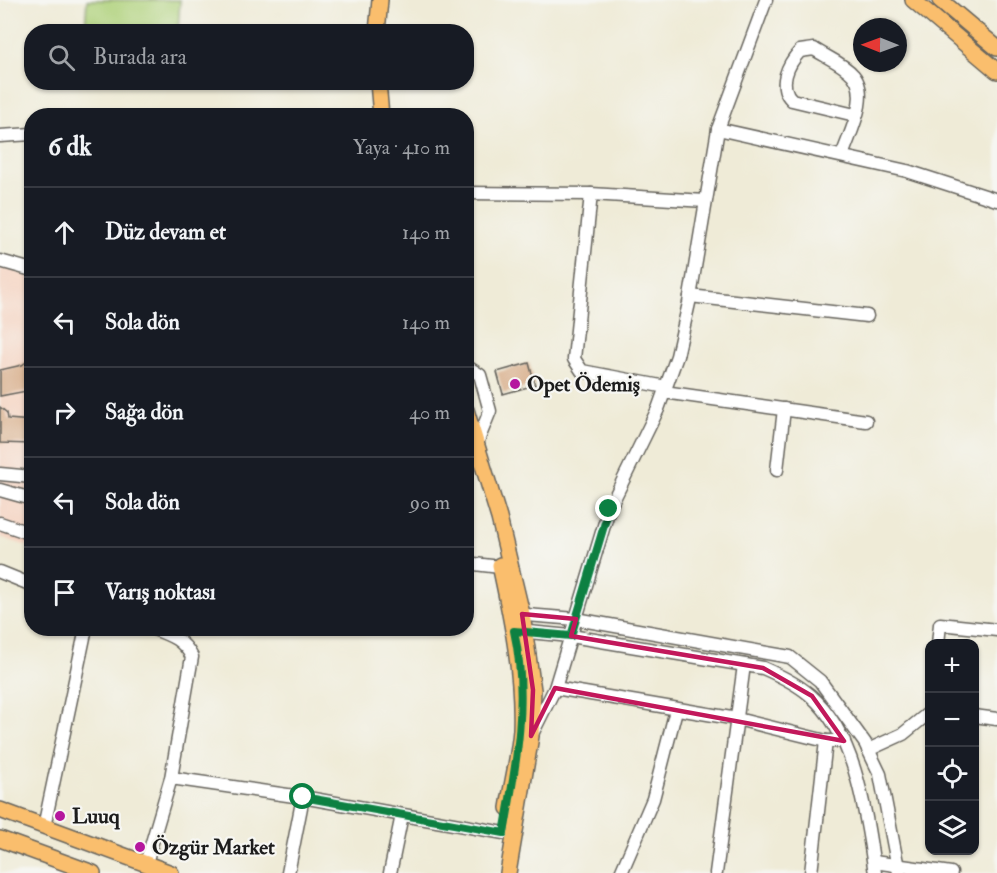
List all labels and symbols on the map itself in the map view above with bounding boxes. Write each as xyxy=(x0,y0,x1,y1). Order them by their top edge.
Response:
north arrow xyxy=(853,18,907,72)
place label: Opet Ödemiş xyxy=(527,371,640,398)
marker: Opet Ödemiş xyxy=(508,377,522,391)
route end xyxy=(595,495,621,521)
route start xyxy=(289,783,315,809)
place label: Luuq xyxy=(72,803,121,830)
marker: Luuq xyxy=(53,809,67,823)
place label: Özgür Market xyxy=(152,834,275,861)
marker: Özgür Market xyxy=(133,840,147,854)

